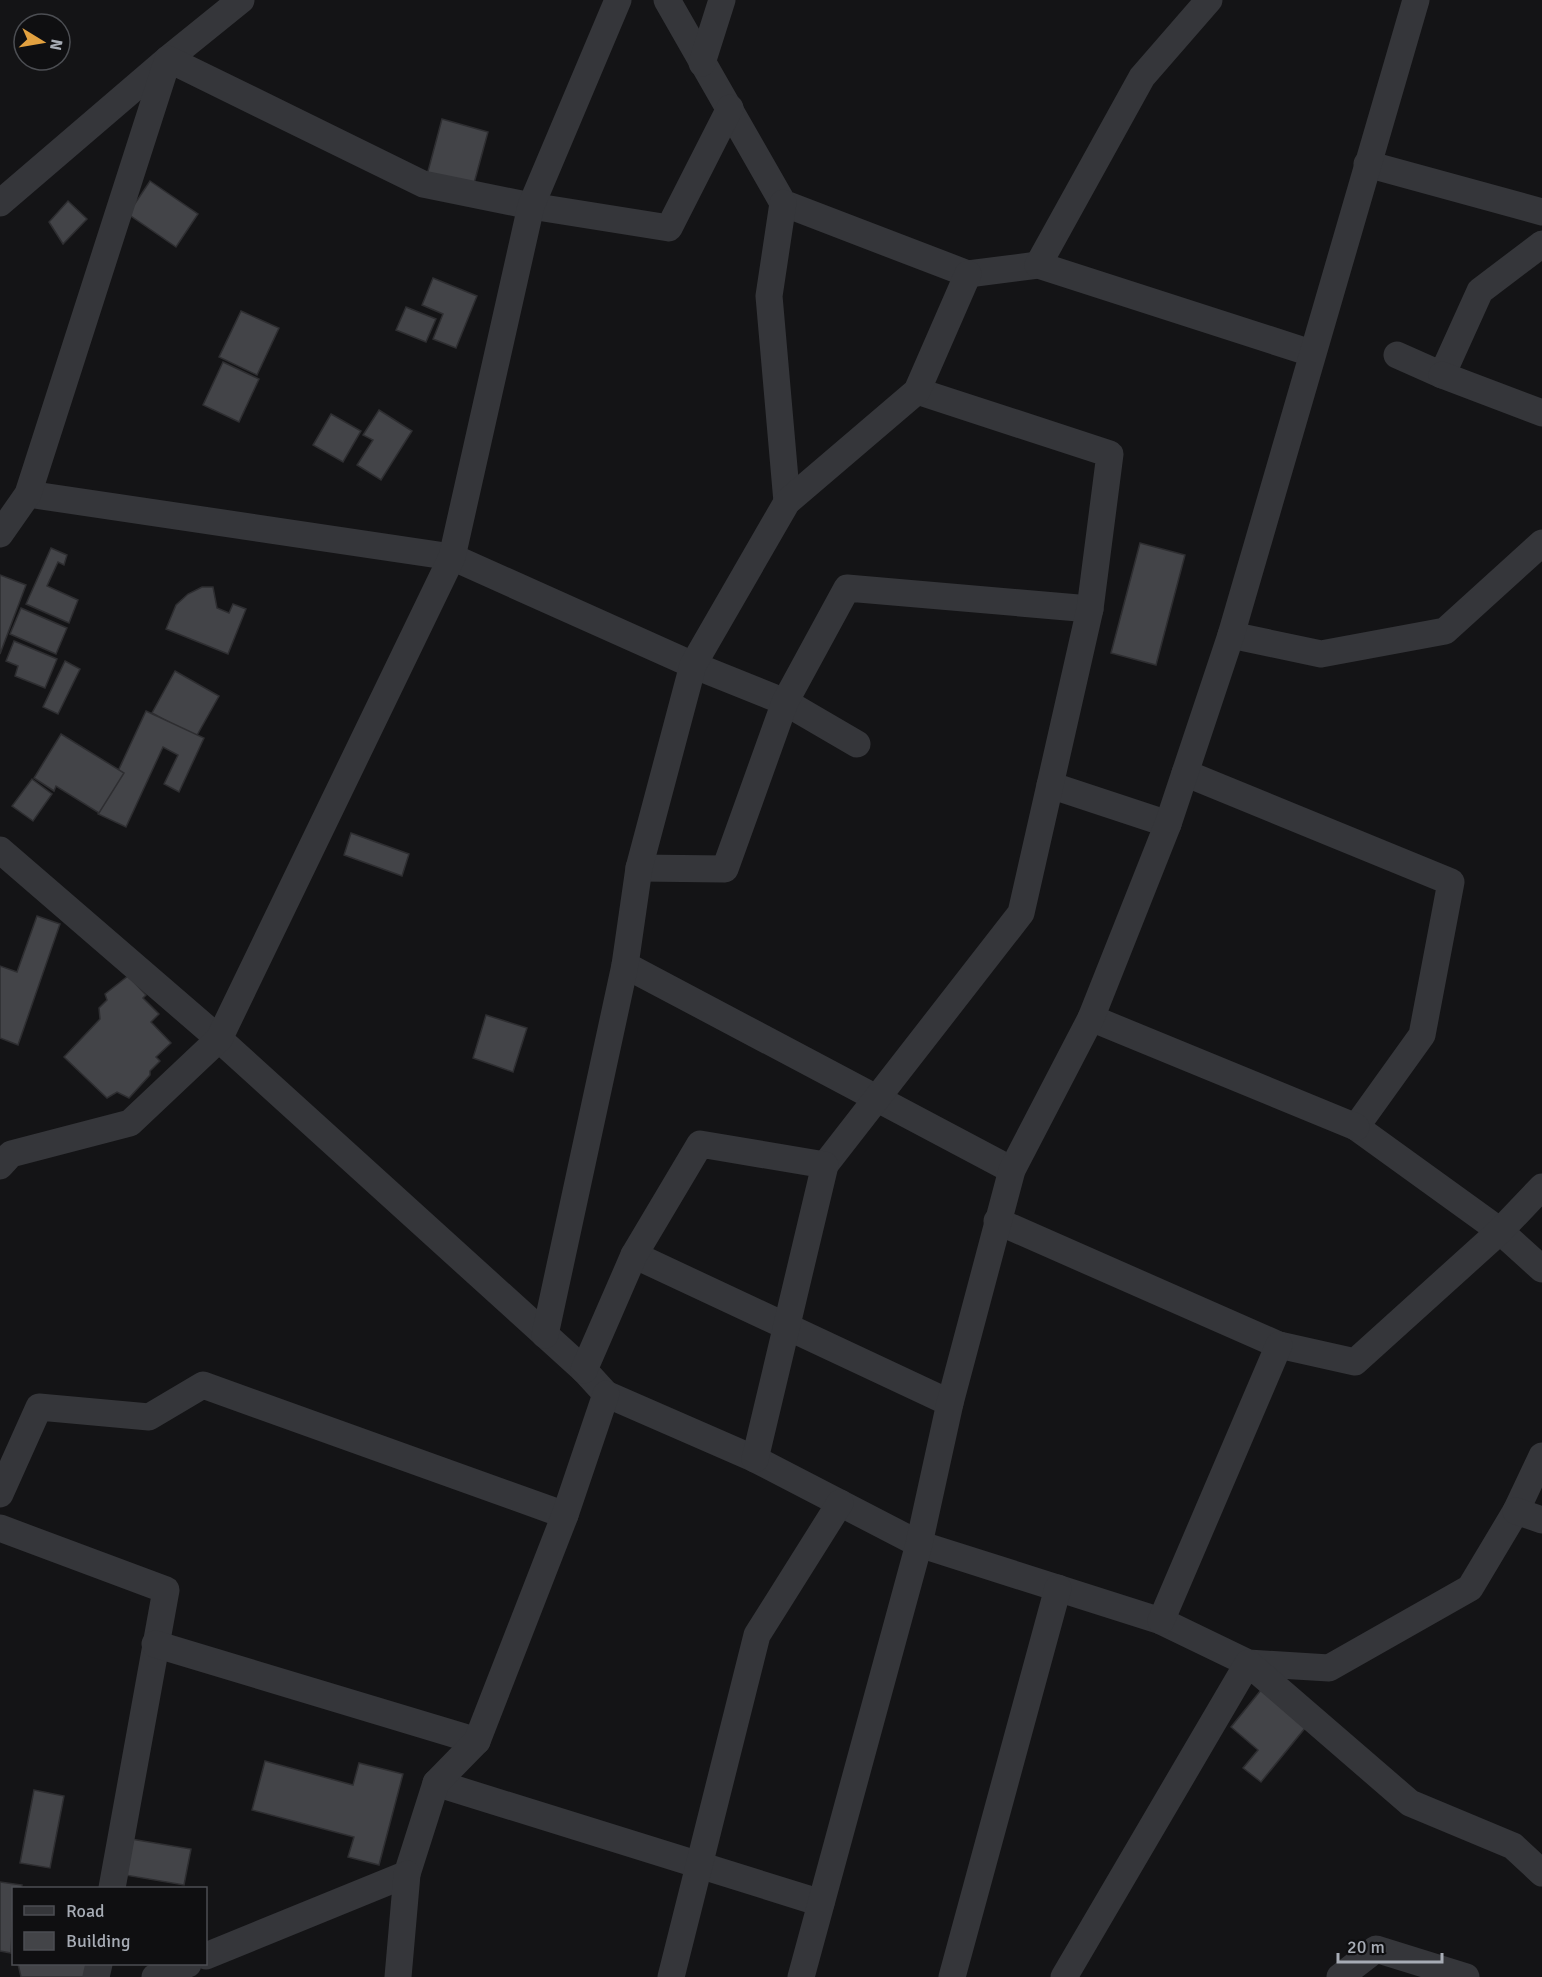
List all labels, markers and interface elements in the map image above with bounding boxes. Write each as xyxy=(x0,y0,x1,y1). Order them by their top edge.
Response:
north arrow xyxy=(12,12,72,72)
text: N xyxy=(45,37,67,52)
legend xyxy=(12,1887,207,1965)
text: Road xyxy=(66,1900,105,1922)
scale bar xyxy=(1338,1926,1442,1964)
text: Building xyxy=(66,1930,130,1952)
text: 20 m xyxy=(1347,1936,1385,1958)

